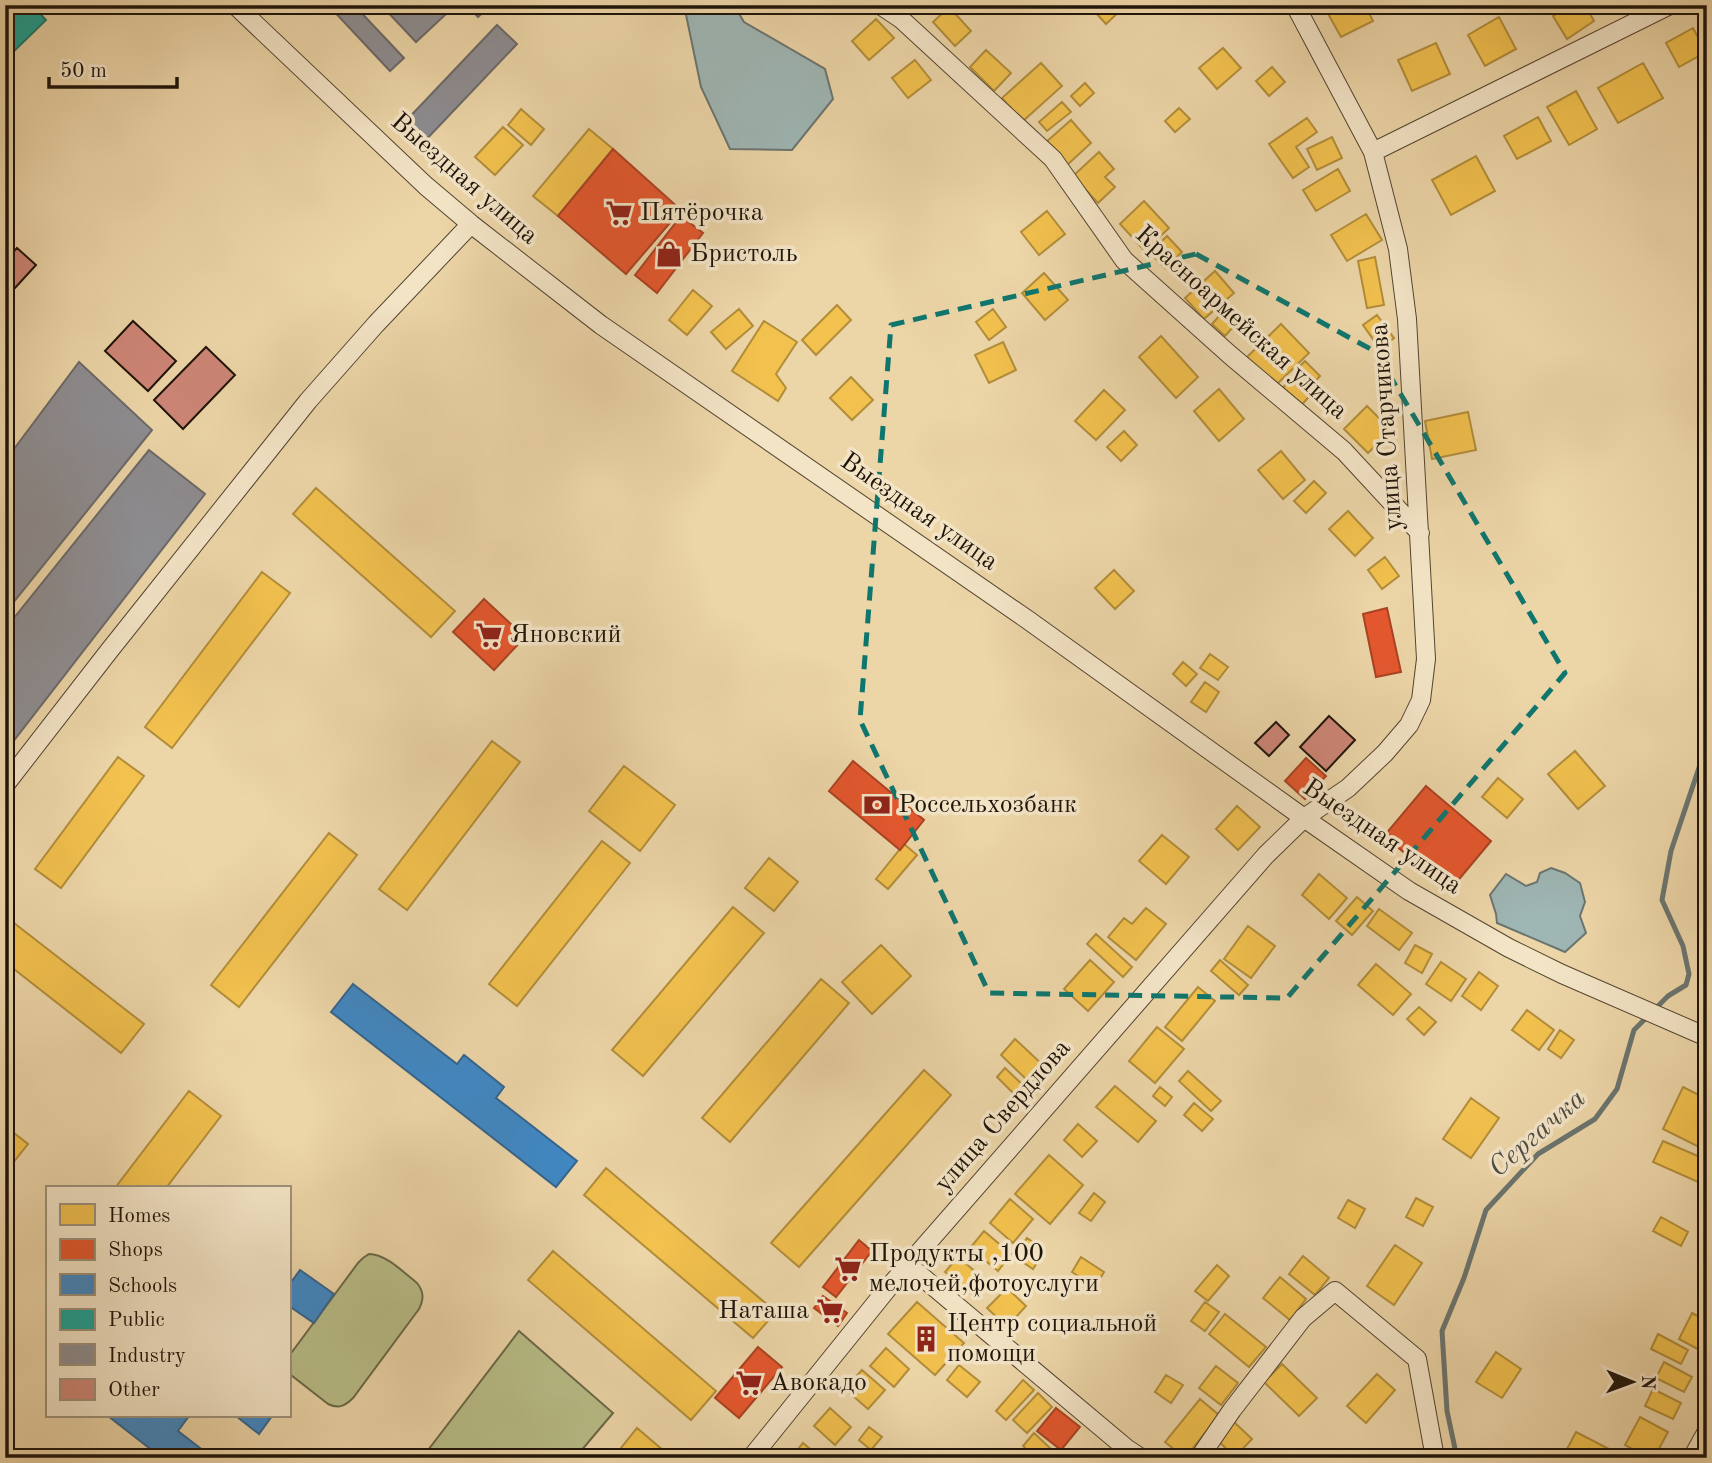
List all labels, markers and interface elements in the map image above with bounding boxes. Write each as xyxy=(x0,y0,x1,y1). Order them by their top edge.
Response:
scale bar xyxy=(49,46,177,90)
text: 50 m xyxy=(60,61,107,82)
street label: Выездная улица xyxy=(385,108,543,250)
supermarket icon: Пятёрочка xyxy=(604,198,634,228)
place label: Пятёрочка xyxy=(640,200,764,226)
street label: Красноармейская улица xyxy=(1130,221,1352,425)
shop icon: Бристоль xyxy=(654,239,684,269)
place label: Бристоль xyxy=(690,241,798,267)
street label: улица Старчикова xyxy=(1367,322,1407,532)
street label: Выездная улица xyxy=(836,448,1003,576)
supermarket icon: Яновский xyxy=(474,620,504,650)
place label: Яновский xyxy=(510,622,622,648)
street label: Выездная улица xyxy=(1298,774,1466,900)
bank icon: Россельхозбанк xyxy=(862,790,892,820)
place label: Россельхозбанк xyxy=(898,792,1077,818)
street label: улица Свердлова xyxy=(930,1035,1076,1197)
water label: Сергачка xyxy=(1484,1085,1592,1183)
legend xyxy=(46,1186,290,1418)
text: Homes xyxy=(108,1206,170,1227)
text: Shops xyxy=(108,1240,163,1261)
place label: Продукты ,100 мелочей,фотоуслуги xyxy=(869,1241,1099,1297)
supermarket icon: Продукты ,100 мелочей,фотоуслуги xyxy=(833,1254,863,1284)
text: Schools xyxy=(108,1276,177,1297)
supermarket icon: Наташа xyxy=(815,1296,845,1326)
place label: Наташа xyxy=(718,1298,809,1324)
text: Public xyxy=(108,1310,165,1331)
place label: Центр социальной помощи xyxy=(947,1311,1157,1367)
building icon: Центр социальной помощи xyxy=(911,1324,941,1354)
text: Industry xyxy=(108,1346,186,1367)
north arrow xyxy=(1596,1348,1666,1418)
supermarket icon: Авокадо xyxy=(734,1368,764,1398)
place label: Авокадо xyxy=(770,1370,867,1396)
text: N xyxy=(1637,1375,1656,1390)
text: Other xyxy=(108,1380,160,1401)

